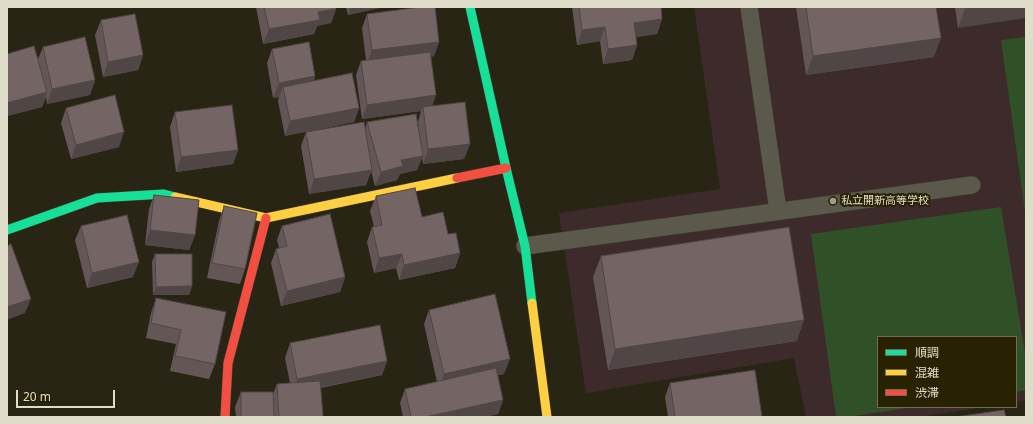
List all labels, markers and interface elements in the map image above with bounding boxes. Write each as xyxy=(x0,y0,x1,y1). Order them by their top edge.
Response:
place label: 私立開新高等学校 xyxy=(841,194,929,208)
marker: 私立開新高等学校 xyxy=(828,196,838,206)
legend xyxy=(877,336,1017,408)
text: 順調 xyxy=(915,344,939,361)
text: 混雑 xyxy=(915,364,939,381)
scale bar xyxy=(18,382,117,408)
text: 渋滞 xyxy=(915,384,939,401)
text: 20 m xyxy=(23,388,51,405)

